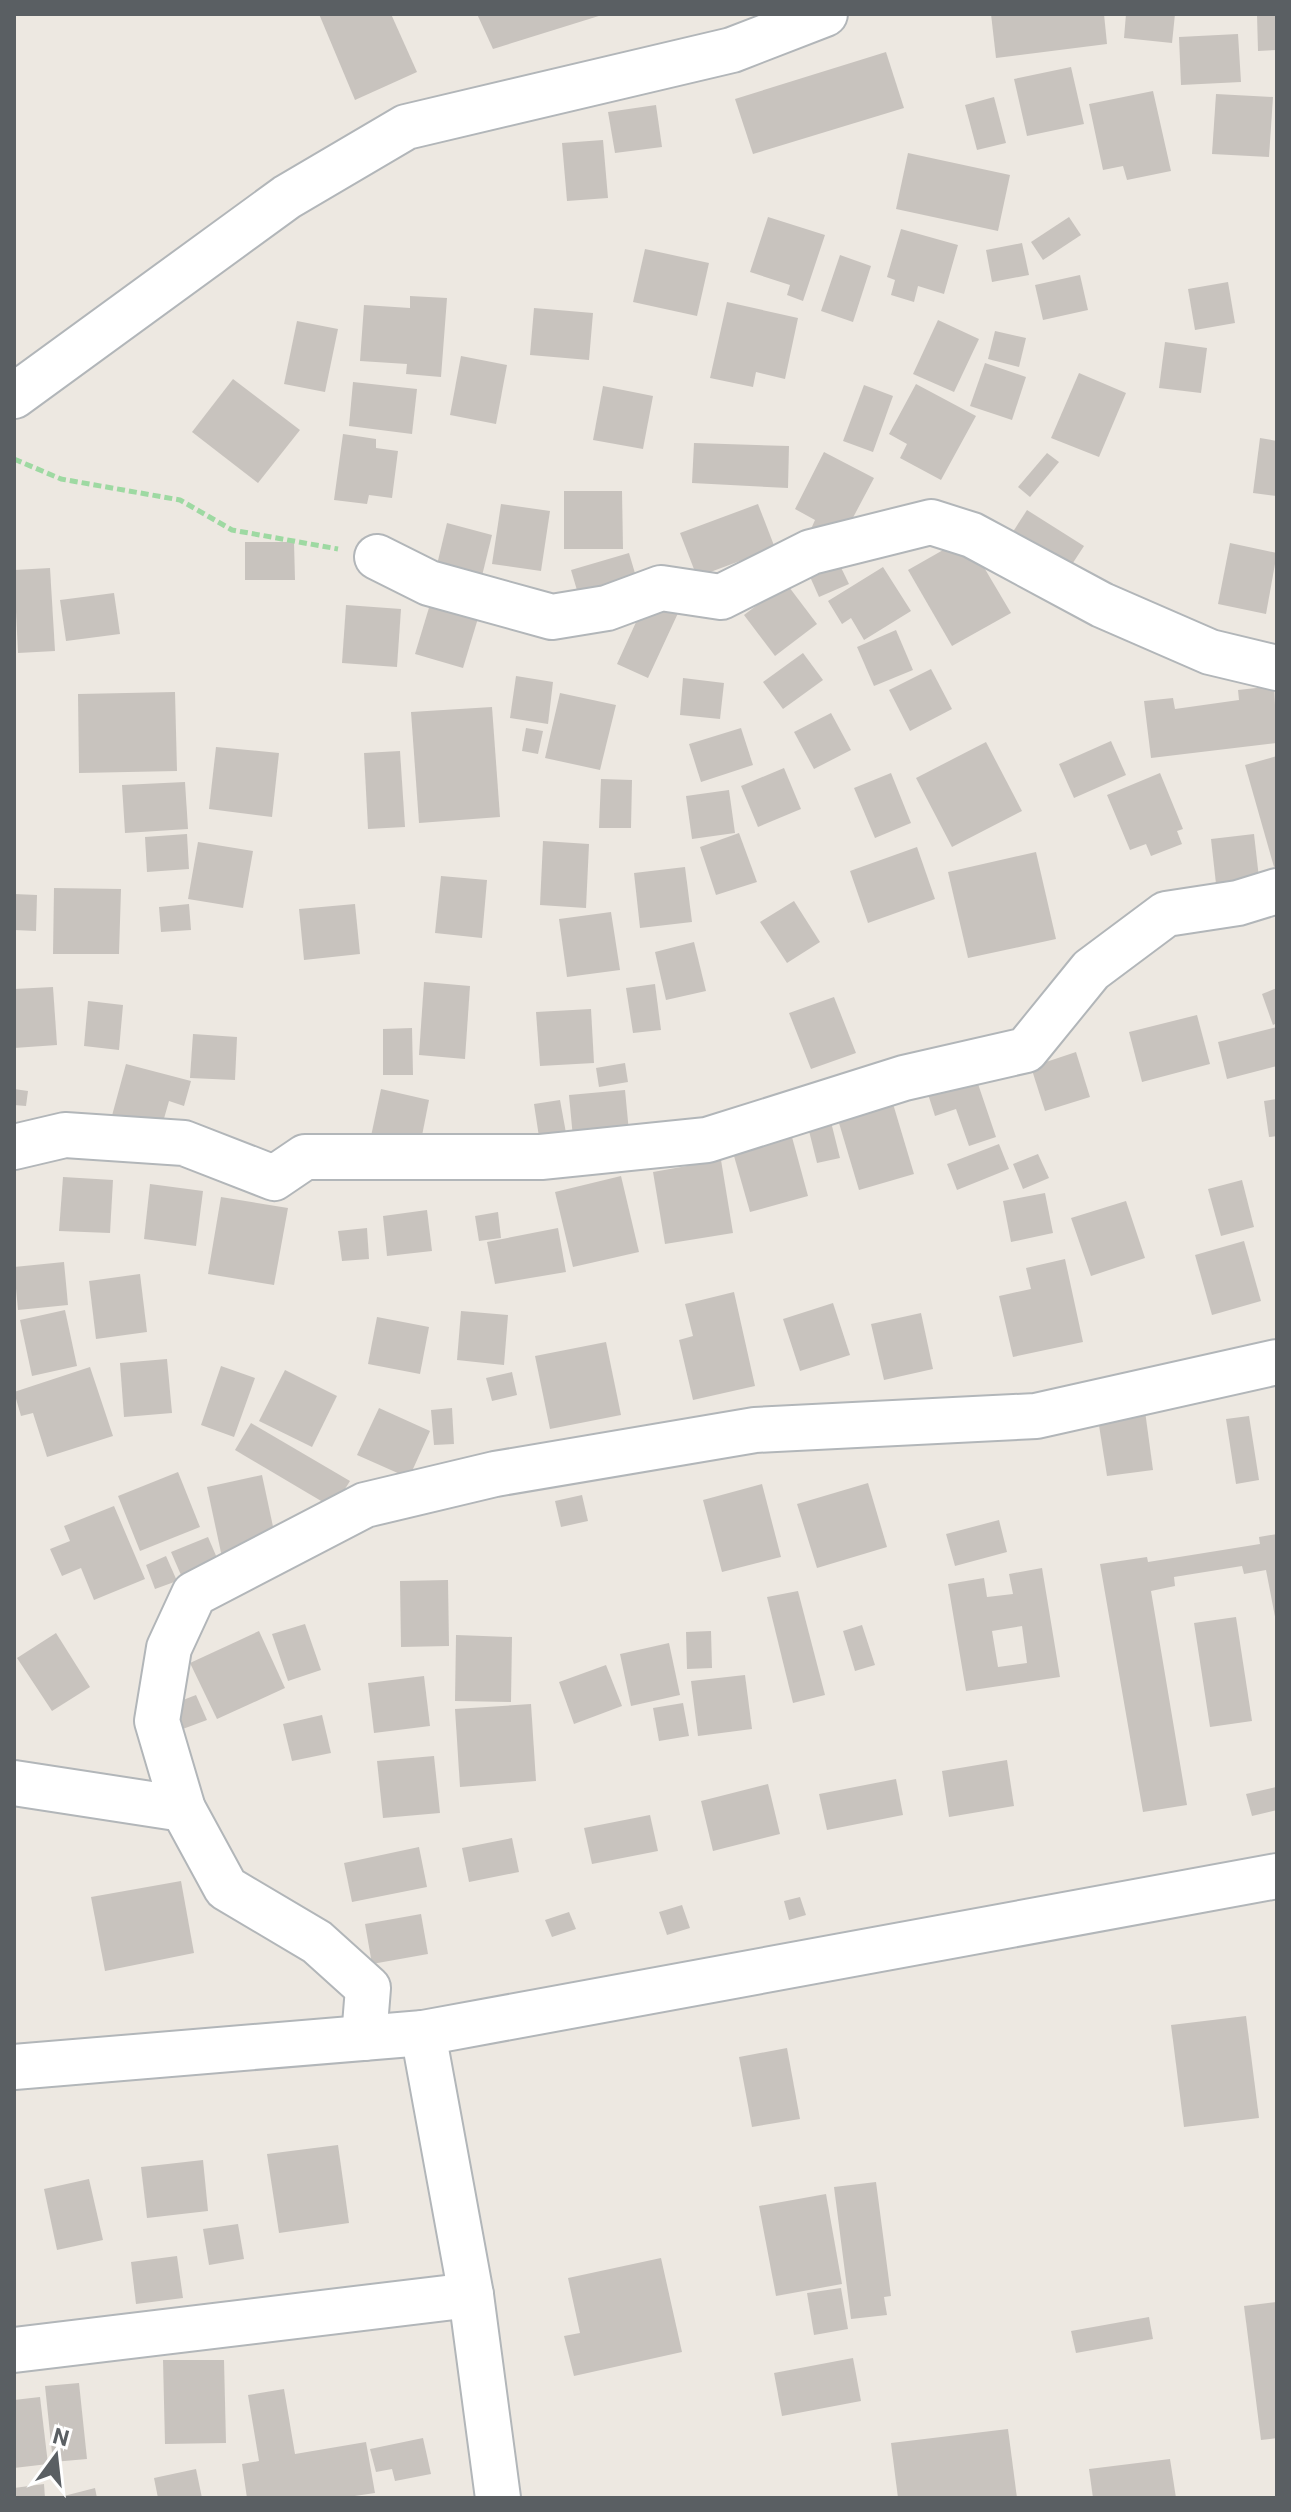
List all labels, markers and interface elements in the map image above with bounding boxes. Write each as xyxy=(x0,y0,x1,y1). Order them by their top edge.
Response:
north arrow xyxy=(16,2416,96,2496)
text: N xyxy=(50,2423,72,2451)

